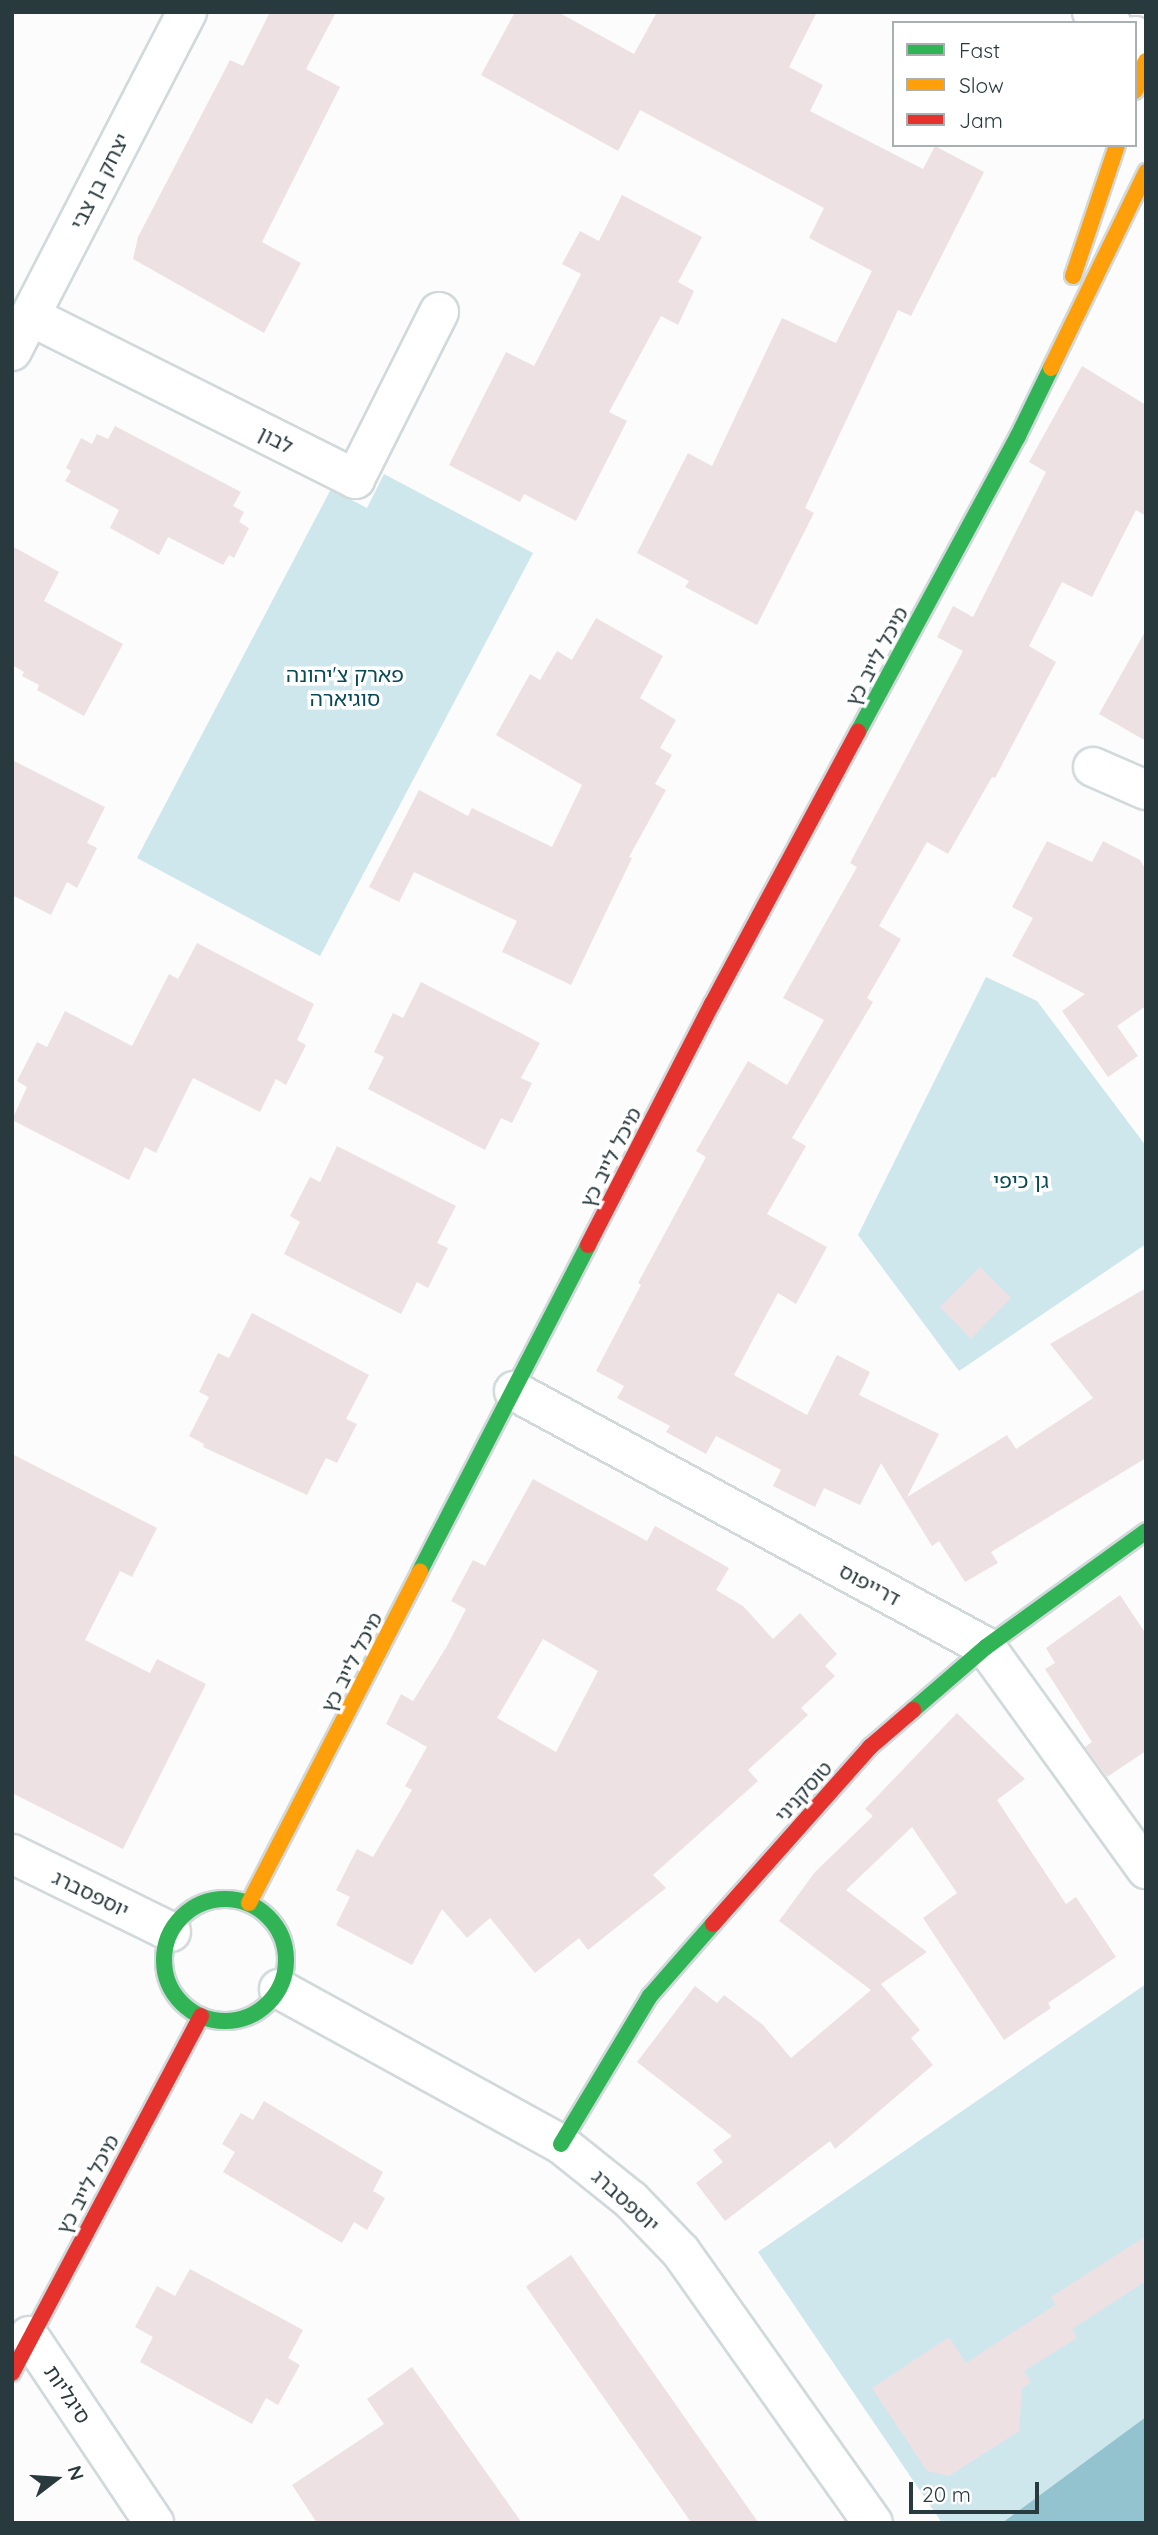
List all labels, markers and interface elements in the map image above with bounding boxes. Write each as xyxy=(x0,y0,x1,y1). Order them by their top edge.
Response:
legend xyxy=(892,21,1137,147)
text: Fast xyxy=(959,37,1000,63)
text: Slow xyxy=(959,72,1004,98)
text: Jam xyxy=(959,107,1003,133)
street label: יצחק בן צבי xyxy=(64,129,134,233)
street label: לבון xyxy=(255,420,297,458)
street label: מיכל לייב כץ xyxy=(839,602,913,710)
park label: פארק צ'יהונה סוגיארה xyxy=(286,661,404,711)
street label: מיכל לייב כץ xyxy=(574,1103,646,1211)
park label: גן כיפי xyxy=(993,1167,1049,1193)
street label: דרייפוס xyxy=(835,1557,905,1611)
street label: מיכל לייב כץ xyxy=(315,1608,387,1716)
street label: טוסקניני xyxy=(769,1755,837,1827)
street label: יוספסברג xyxy=(49,1864,133,1922)
street label: מיכל לייב כץ xyxy=(50,2130,124,2238)
street label: יוספסברג xyxy=(587,2163,665,2237)
street label: סיגליות xyxy=(39,2360,97,2428)
north arrow xyxy=(21,2444,91,2514)
text: N xyxy=(63,2463,90,2483)
scale bar xyxy=(913,2468,1042,2512)
text: 20 m xyxy=(922,2481,971,2507)

